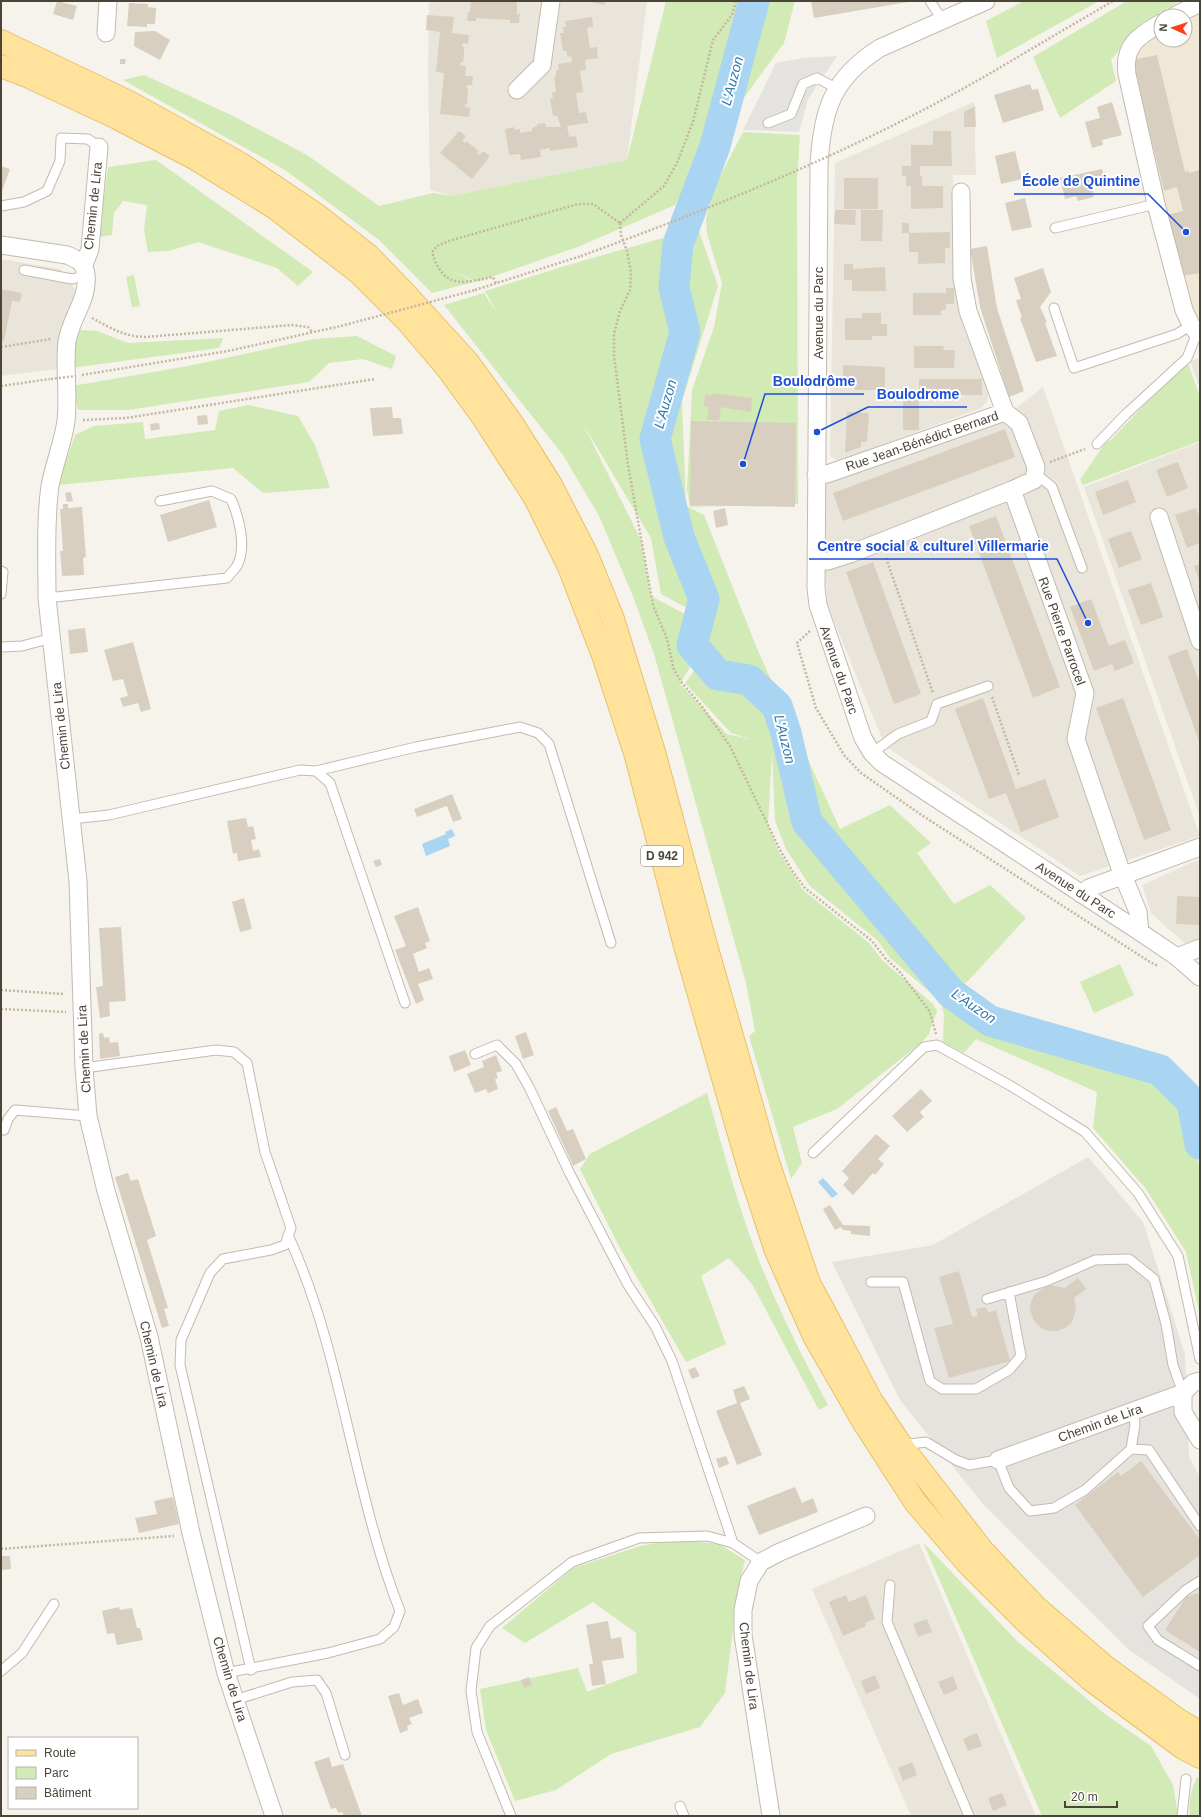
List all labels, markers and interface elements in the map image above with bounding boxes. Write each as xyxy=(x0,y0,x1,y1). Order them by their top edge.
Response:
north arrow xyxy=(1153,8,1193,48)
text: N xyxy=(1157,23,1169,32)
water label: L'Auzon xyxy=(718,55,746,107)
street label: Chemin de Lira xyxy=(81,161,105,251)
callout: École de Quintine xyxy=(1014,168,1148,194)
text: École de Quintine xyxy=(1022,173,1140,189)
street label: Avenue du Parc xyxy=(811,266,826,359)
callout: Boulodrôme xyxy=(765,368,864,394)
text: Boulodrôme xyxy=(773,373,855,389)
water label: L'Auzon xyxy=(650,377,680,430)
callout: Boulodrome xyxy=(868,381,967,407)
text: Boulodrome xyxy=(877,386,959,402)
street label: Rue Jean-Bénédict Bernard xyxy=(844,408,1000,474)
callout: Centre social & culturel Villermarie xyxy=(809,533,1057,559)
text: Centre social & culturel Villermarie xyxy=(817,538,1049,554)
street label: Rue Pierre Parrocel xyxy=(1035,575,1089,687)
street label: Avenue du Parc xyxy=(817,624,861,717)
street label: Chemin de Lira xyxy=(49,681,73,771)
water label: L'Auzon xyxy=(771,713,799,765)
road number: D 942 xyxy=(641,846,683,866)
street label: Avenue du Parc xyxy=(1033,859,1119,922)
water label: L'Auzon xyxy=(949,985,999,1027)
street label: Chemin de Lira xyxy=(74,1004,94,1093)
street label: Chemin de Lira xyxy=(137,1319,171,1409)
street label: Chemin de Lira xyxy=(1056,1401,1145,1445)
street label: Chemin de Lira xyxy=(736,1621,762,1711)
street label: Chemin de Lira xyxy=(210,1635,250,1724)
legend xyxy=(8,1737,138,1809)
text: Route xyxy=(44,1746,76,1760)
text: Parc xyxy=(44,1766,69,1780)
scale bar xyxy=(1065,1783,1117,1809)
text: Bâtiment xyxy=(44,1786,92,1800)
text: 20 m xyxy=(1071,1790,1098,1804)

